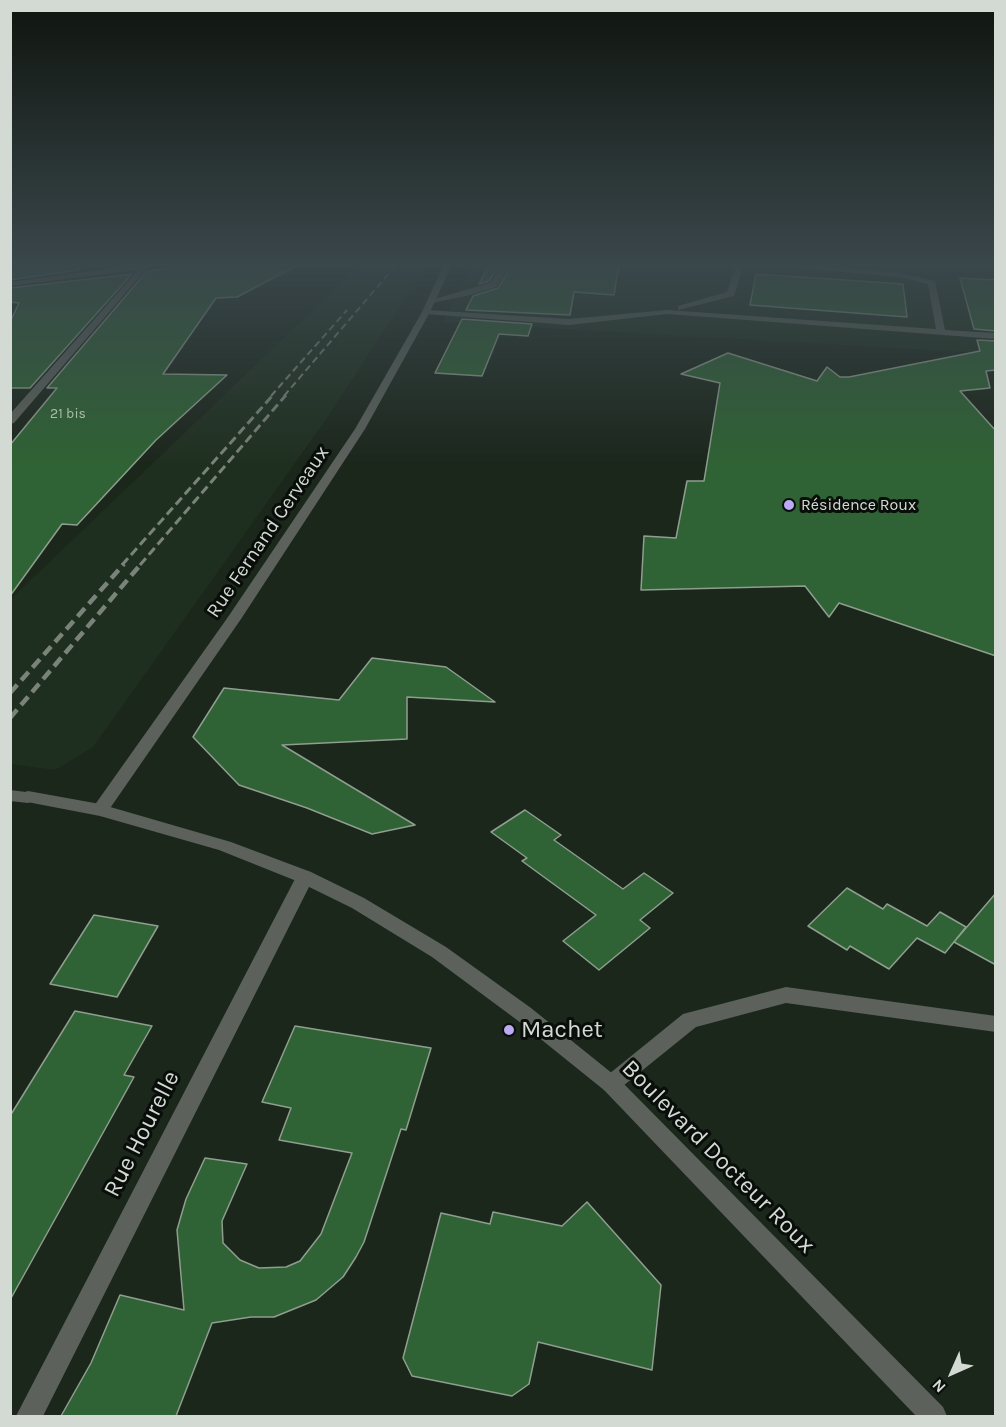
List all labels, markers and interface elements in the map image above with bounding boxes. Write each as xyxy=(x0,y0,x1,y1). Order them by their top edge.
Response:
house number: 21 bis xyxy=(50,406,86,422)
street label: Rue Fernand Cerveaux xyxy=(202,442,334,622)
place label: Résidence Roux xyxy=(801,495,916,515)
marker: Résidence Roux xyxy=(782,498,796,512)
place label: Machet xyxy=(521,1016,603,1044)
marker: Machet xyxy=(502,1023,516,1037)
street label: Boulevard Docteur Roux xyxy=(615,1054,821,1260)
street label: Rue Hourelle xyxy=(98,1066,186,1202)
north arrow xyxy=(922,1343,982,1403)
text: N xyxy=(928,1375,950,1397)

